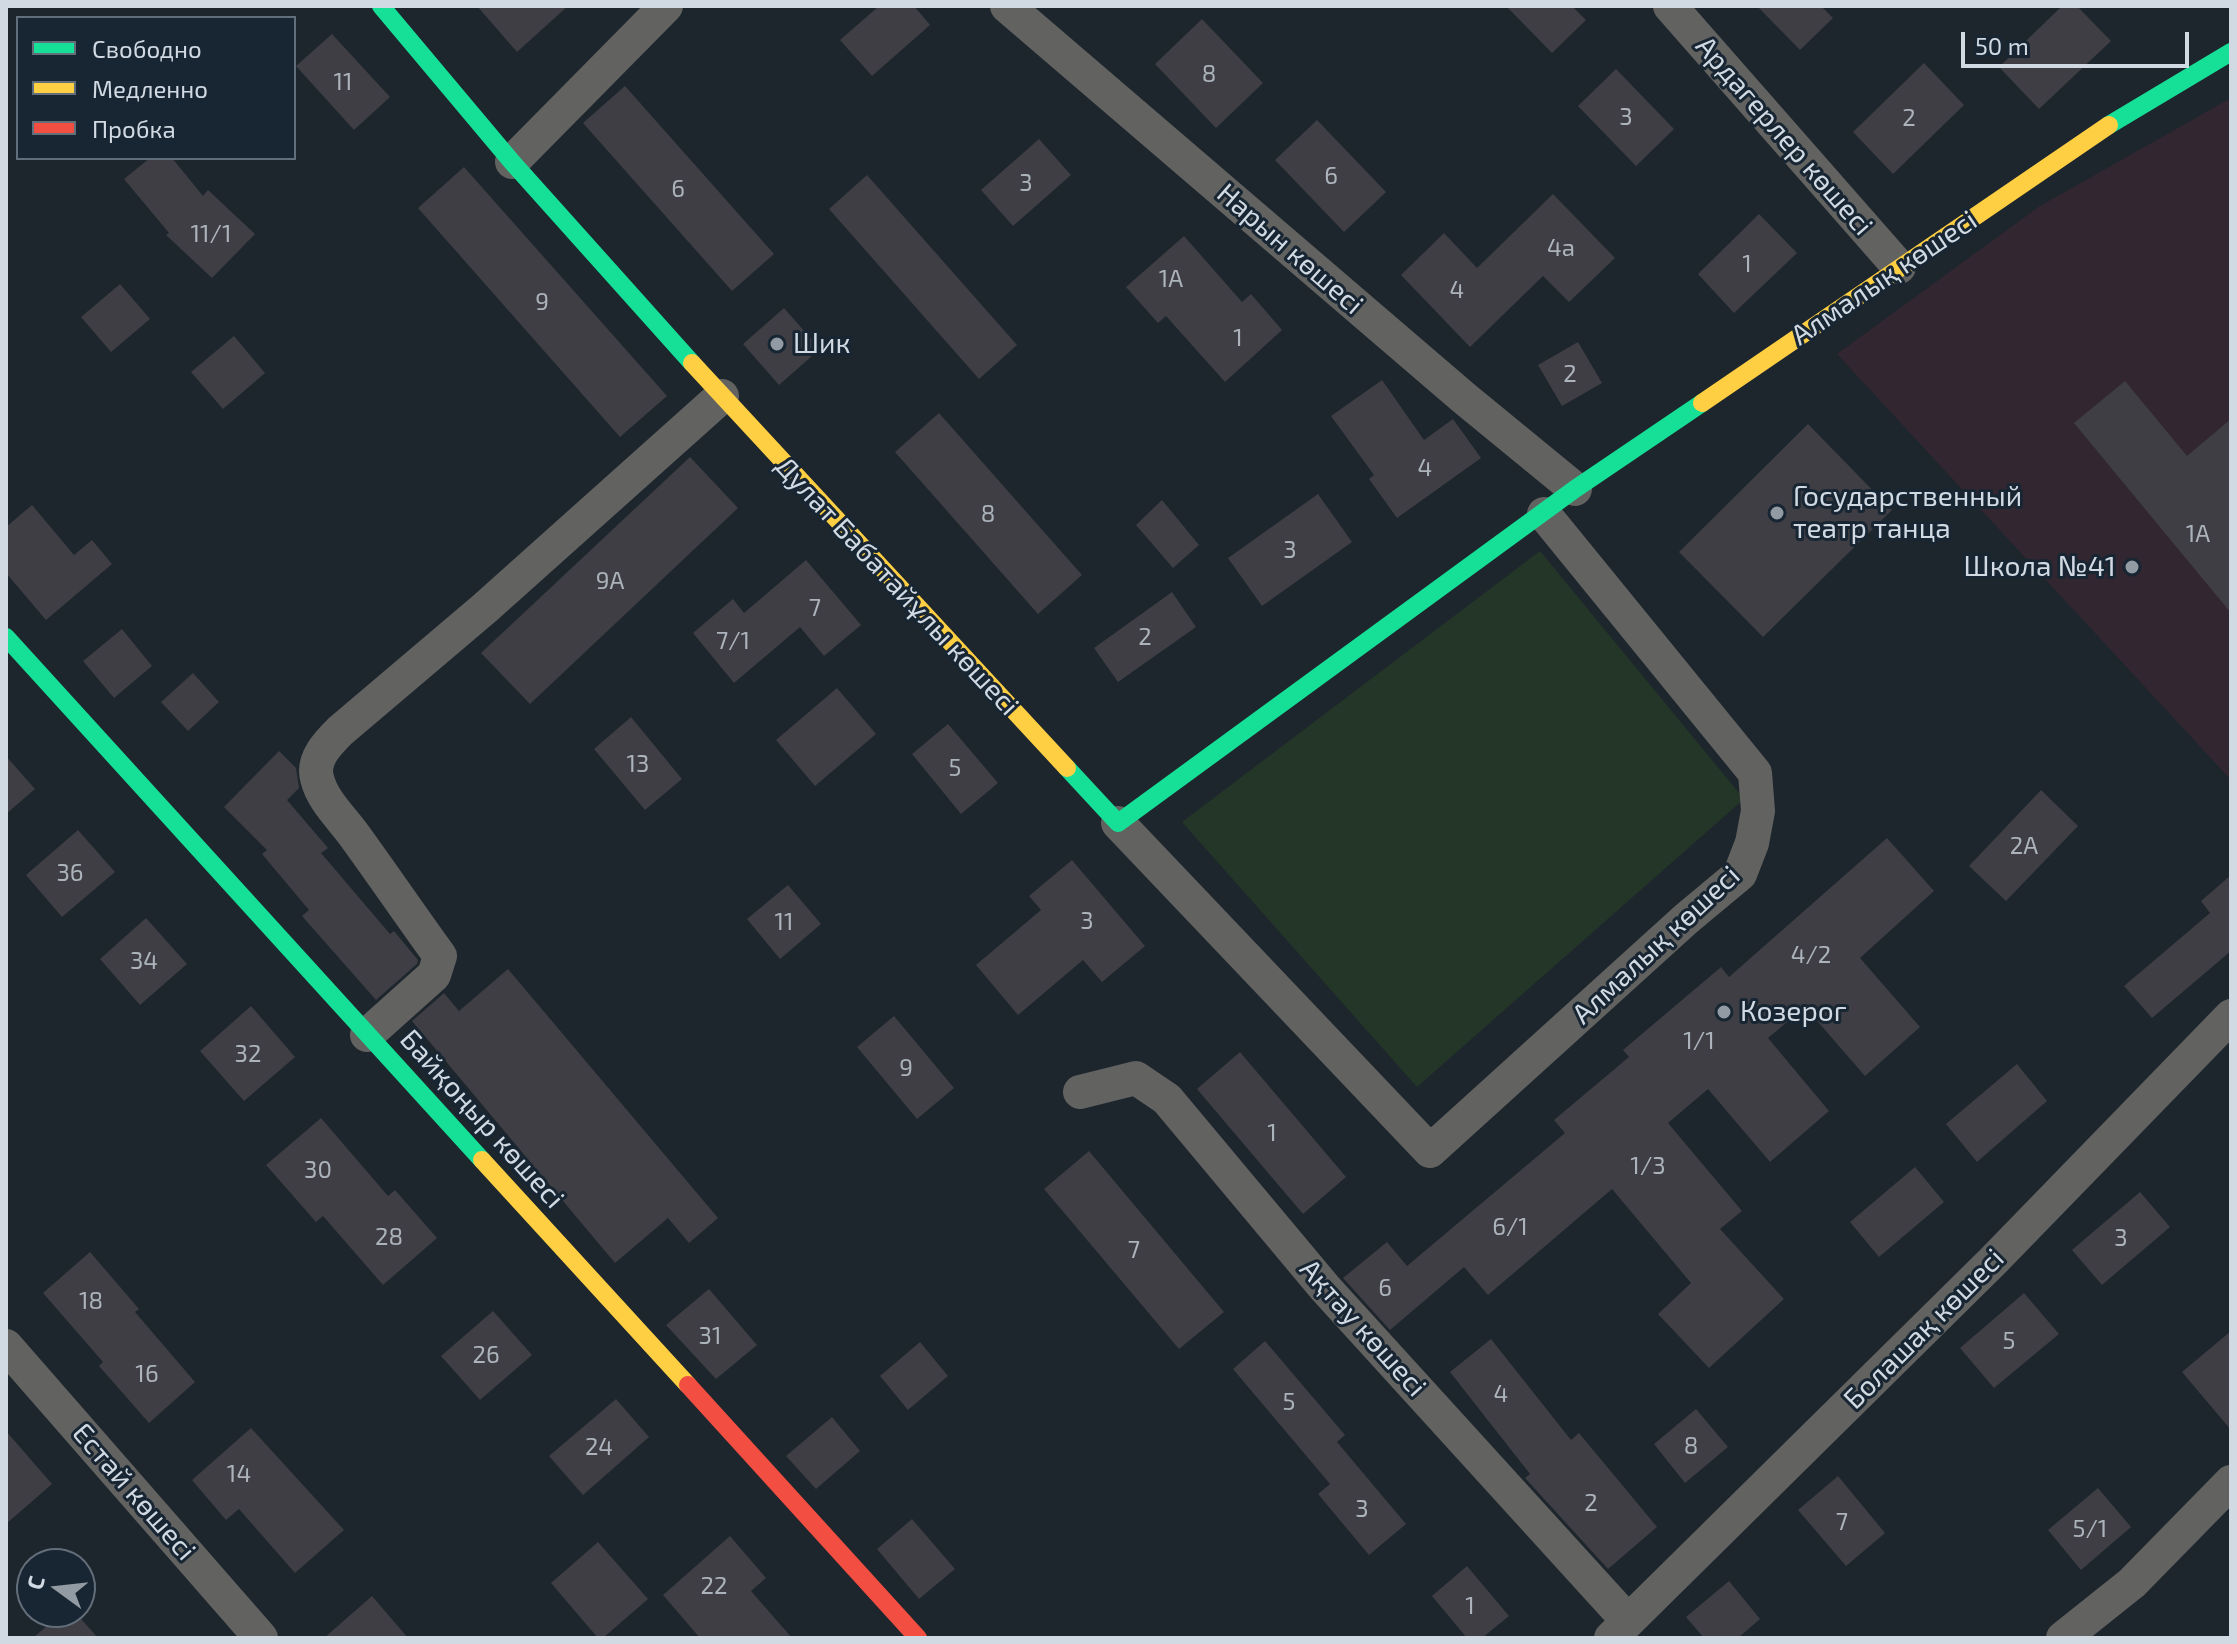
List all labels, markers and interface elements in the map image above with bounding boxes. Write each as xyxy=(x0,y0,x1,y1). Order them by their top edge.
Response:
legend xyxy=(16,16,296,160)
scale bar xyxy=(1965,16,2193,66)
street label: Ардагерлер көшесі xyxy=(1689,30,1879,242)
text: 50 m xyxy=(1975,31,2029,60)
text: Свободно xyxy=(92,34,202,63)
house number: 8 xyxy=(1202,60,1216,88)
house number: 11 xyxy=(333,68,353,96)
text: Медленно xyxy=(92,74,208,103)
house number: 3 xyxy=(1619,103,1633,131)
house number: 2 xyxy=(1902,104,1916,132)
text: Пробка xyxy=(92,114,176,143)
house number: 6 xyxy=(1324,162,1338,190)
house number: 3 xyxy=(1019,169,1033,197)
house number: 6 xyxy=(671,175,685,203)
street label: Нарын көшесі xyxy=(1210,176,1370,322)
street label: Алмалық көшесі xyxy=(1785,204,1983,352)
house number: 11/1 xyxy=(190,220,232,248)
house number: 4а xyxy=(1547,234,1575,262)
house number: 1 xyxy=(1742,250,1752,278)
house number: 1А xyxy=(1159,265,1183,293)
house number: 4 xyxy=(1450,276,1464,304)
house number: 9 xyxy=(535,288,549,316)
house number: 1 xyxy=(1233,324,1243,352)
place label: Шик xyxy=(793,327,850,361)
marker: Шик xyxy=(768,335,786,353)
house number: 2 xyxy=(1563,360,1577,388)
street label: Дулат Бабатайұлы көшесі xyxy=(768,450,1026,722)
house number: 4 xyxy=(1418,454,1432,482)
place label: Государственный театр танца xyxy=(1793,480,2022,546)
house number: 8 xyxy=(981,500,995,528)
marker: Государственный театр танца xyxy=(1768,504,1786,522)
house number: 1А xyxy=(2186,520,2210,548)
house number: 3 xyxy=(1283,536,1297,564)
place label: Школа №41 xyxy=(1964,550,2116,584)
marker: Школа №41 xyxy=(2123,558,2141,576)
house number: 9А xyxy=(596,567,624,595)
house number: 7 xyxy=(809,594,821,622)
house number: 2 xyxy=(1138,623,1152,651)
house number: 7/1 xyxy=(716,627,750,655)
house number: 13 xyxy=(627,750,649,778)
house number: 5 xyxy=(949,754,961,782)
house number: 2А xyxy=(2010,832,2038,860)
house number: 36 xyxy=(56,859,84,887)
street label: Алмалық көшесі xyxy=(1565,859,1747,1031)
house number: 3 xyxy=(1080,907,1094,935)
house number: 11 xyxy=(774,908,794,936)
house number: 4/2 xyxy=(1791,941,1831,969)
house number: 34 xyxy=(130,947,158,975)
place label: Козерог xyxy=(1740,995,1847,1029)
marker: Козерог xyxy=(1715,1003,1733,1021)
street label: Байқоңыр көшесі xyxy=(393,1023,571,1215)
house number: 1/1 xyxy=(1683,1027,1715,1055)
house number: 32 xyxy=(235,1040,261,1068)
house number: 9 xyxy=(899,1054,913,1082)
house number: 1 xyxy=(1267,1119,1277,1147)
house number: 1/3 xyxy=(1630,1152,1666,1180)
house number: 30 xyxy=(304,1156,332,1184)
house number: 6/1 xyxy=(1492,1213,1528,1241)
house number: 28 xyxy=(375,1223,403,1251)
house number: 3 xyxy=(2114,1224,2128,1252)
house number: 7 xyxy=(1128,1236,1140,1264)
street label: Болашақ көшесі xyxy=(1837,1242,2011,1416)
street label: Ақтау көшесі xyxy=(1293,1253,1433,1403)
house number: 6 xyxy=(1378,1274,1392,1302)
house number: 18 xyxy=(79,1287,103,1315)
house number: 31 xyxy=(699,1322,721,1350)
house number: 5 xyxy=(2003,1327,2015,1355)
house number: 26 xyxy=(472,1341,500,1369)
house number: 16 xyxy=(135,1360,159,1388)
house number: 4 xyxy=(1494,1380,1508,1408)
house number: 5 xyxy=(1283,1388,1295,1416)
street label: Естай көшесі xyxy=(65,1417,203,1567)
house number: 8 xyxy=(1684,1432,1698,1460)
house number: 24 xyxy=(585,1433,613,1461)
house number: 14 xyxy=(227,1460,251,1488)
house number: 2 xyxy=(1584,1489,1598,1517)
house number: 3 xyxy=(1355,1495,1369,1523)
house number: 7 xyxy=(1836,1508,1848,1536)
house number: 5/1 xyxy=(2073,1515,2107,1543)
north arrow xyxy=(16,1548,96,1628)
house number: 22 xyxy=(701,1572,727,1600)
text: С xyxy=(21,1573,49,1592)
house number: 1 xyxy=(1465,1592,1475,1620)

